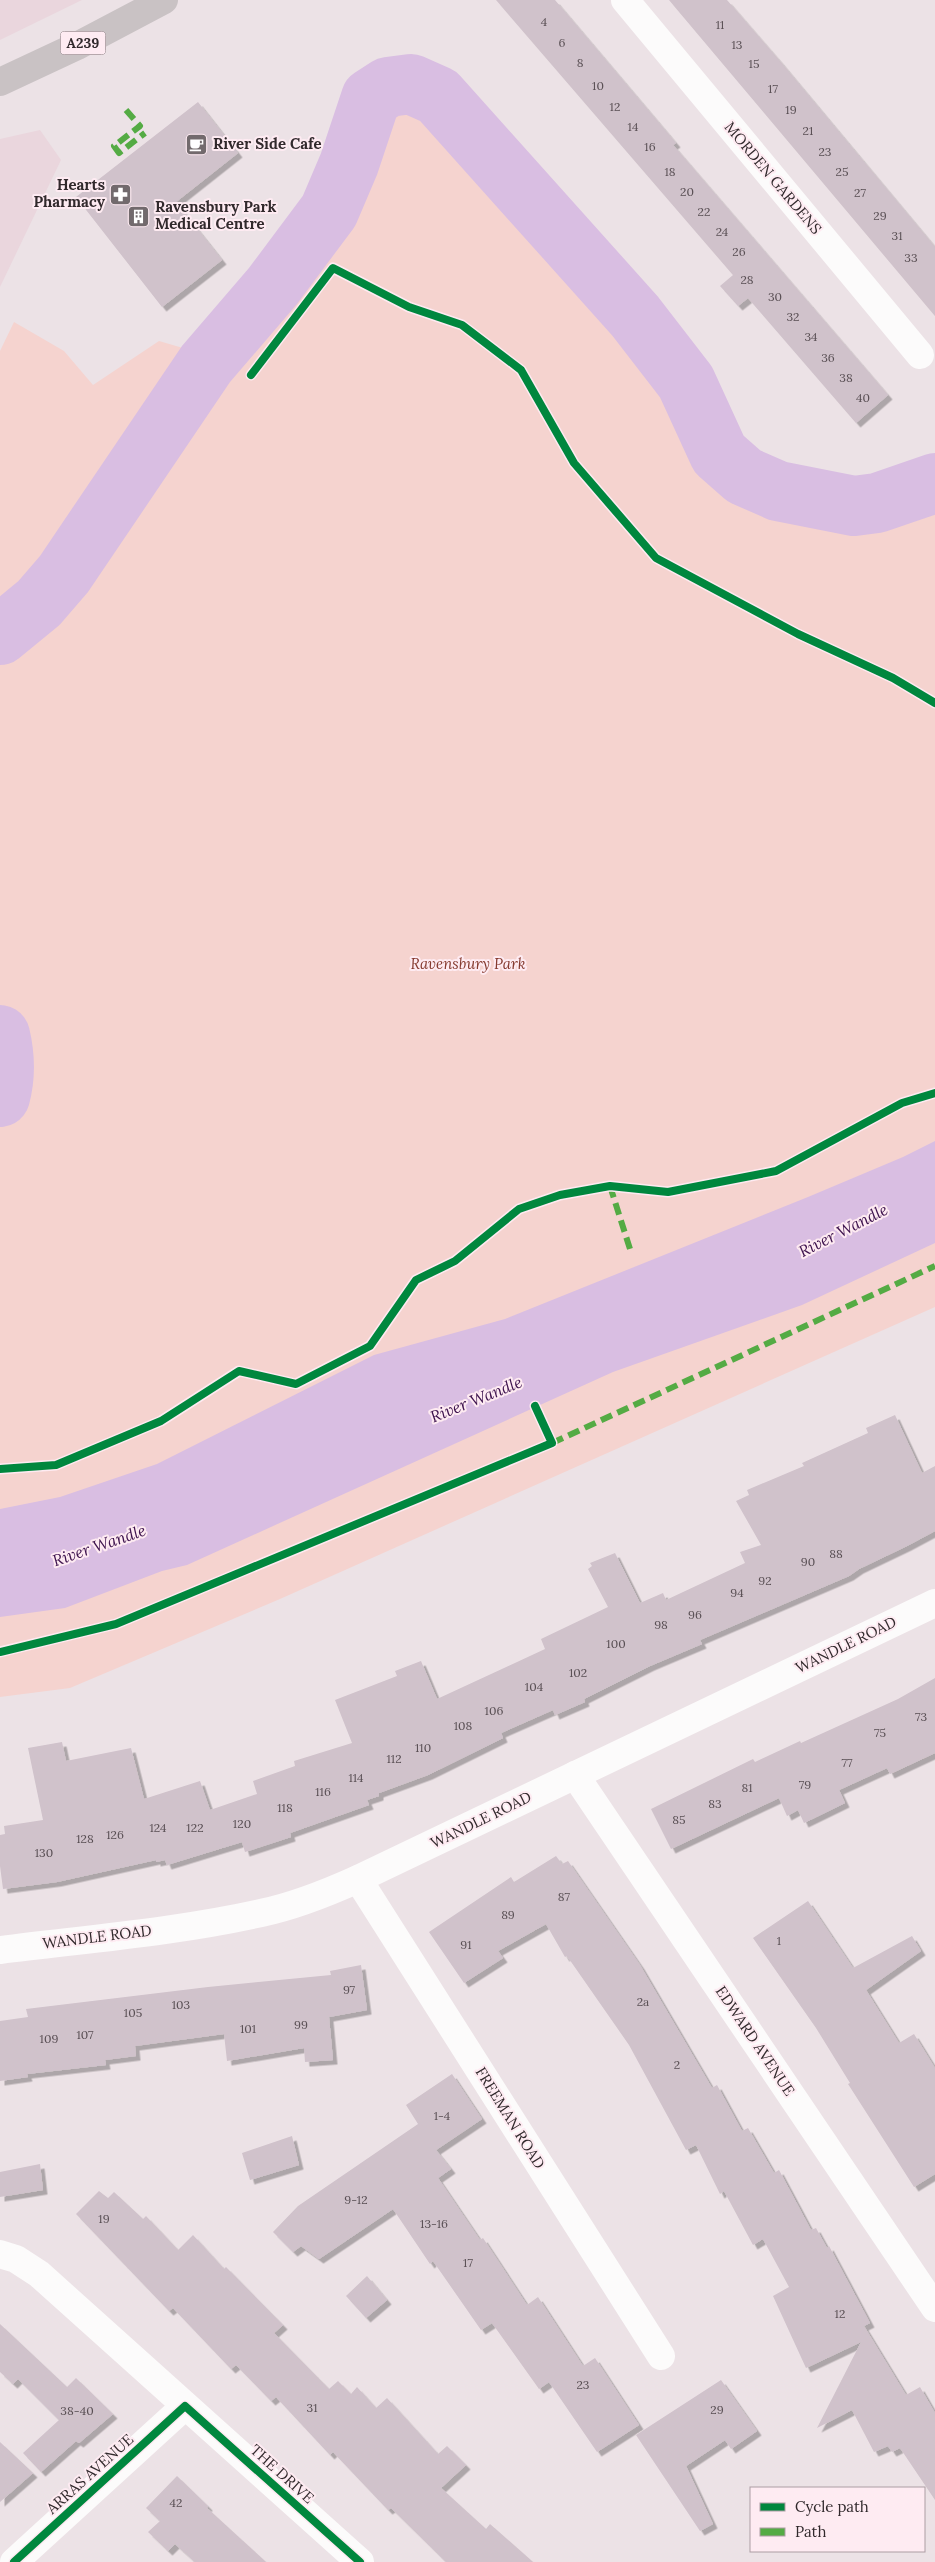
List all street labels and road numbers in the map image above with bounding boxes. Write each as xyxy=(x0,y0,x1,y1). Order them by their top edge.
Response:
road number: A239 xyxy=(61,32,106,54)
street label: MORDEN GARDENS xyxy=(721,118,826,238)
street label: WANDLE ROAD xyxy=(792,1612,899,1677)
street label: WANDLE ROAD xyxy=(427,1787,534,1852)
street label: WANDLE ROAD xyxy=(41,1920,153,1953)
street label: EDWARD AVENUE xyxy=(712,1982,799,2099)
street label: FREEMAN ROAD xyxy=(471,2063,549,2172)
street label: ARRAS AVENUE xyxy=(41,2430,137,2518)
street label: THE DRIVE xyxy=(247,2440,318,2507)

